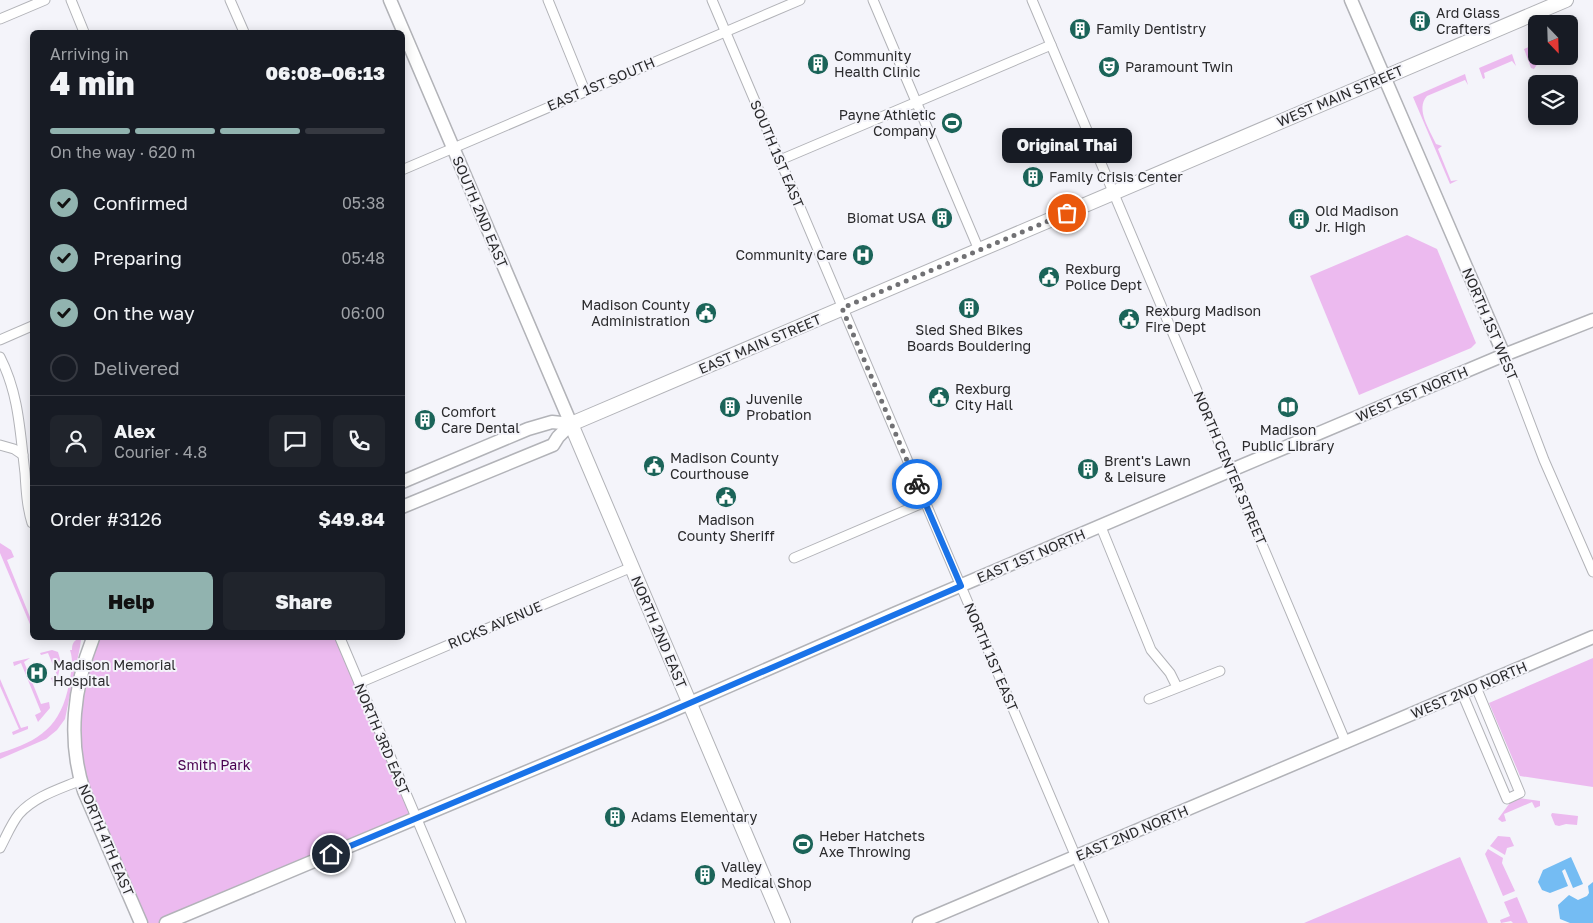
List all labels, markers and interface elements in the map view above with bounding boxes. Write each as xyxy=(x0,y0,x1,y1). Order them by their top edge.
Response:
place label: Ard Glass Crafters xyxy=(1436,4,1500,37)
building icon: Ard Glass Crafters xyxy=(1408,9,1432,33)
north arrow xyxy=(1528,15,1578,65)
map controls xyxy=(1528,15,1578,125)
building icon: Family Dentistry xyxy=(1068,17,1092,41)
place label: Family Dentistry xyxy=(1096,20,1206,37)
text: Arriving in xyxy=(50,44,129,64)
place label: Community Health Clinic xyxy=(834,47,921,80)
building icon: Community Health Clinic xyxy=(806,52,830,76)
street label: EAST 1ST SOUTH xyxy=(544,53,657,114)
theatre icon: Paramount Twin xyxy=(1097,55,1121,79)
place label: Paramount Twin xyxy=(1125,58,1233,75)
text: 06:08–06:13 xyxy=(266,61,385,84)
street label: WEST MAIN STREET xyxy=(1274,61,1406,130)
text: 4 min xyxy=(50,64,135,102)
button: layers xyxy=(1528,75,1578,125)
street label: SOUTH 1ST EAST xyxy=(747,97,808,211)
place label: Payne Athletic Company xyxy=(839,106,936,139)
sports icon: Payne Athletic Company xyxy=(940,111,964,135)
callout: Original Thai xyxy=(1002,128,1132,163)
text: Original Thai xyxy=(1017,135,1117,155)
text: On the way · 620 m xyxy=(50,142,195,162)
street label: SOUTH 2ND EAST xyxy=(449,153,512,271)
building icon: Family Crisis Center xyxy=(1021,165,1045,189)
place label: Family Crisis Center xyxy=(1049,168,1183,185)
icon: check xyxy=(50,189,78,217)
text: Confirmed xyxy=(93,191,188,214)
pin xyxy=(1046,192,1088,234)
text: 05:38 xyxy=(342,193,385,213)
icon: bag xyxy=(1053,199,1081,227)
place label: Old Madison Jr. High xyxy=(1315,202,1399,235)
building icon: Biomat USA xyxy=(930,206,954,230)
building icon: Old Madison Jr. High xyxy=(1287,207,1311,231)
place label: Biomat USA xyxy=(847,209,927,226)
hospital icon: Community Care xyxy=(851,243,875,267)
icon: check xyxy=(50,244,78,272)
text: Preparing xyxy=(93,246,182,269)
place label: Community Care xyxy=(735,246,847,263)
text: 05:48 xyxy=(341,248,385,268)
place label: Rexburg Police Dept xyxy=(1065,260,1142,293)
public building icon: Rexburg Police Dept xyxy=(1037,265,1061,289)
street label: NORTH 1ST WEST xyxy=(1459,265,1522,383)
place label: Madison County Administration xyxy=(581,296,690,329)
building icon: Sled Shed Bikes Boards Bouldering xyxy=(957,296,981,320)
icon: check xyxy=(50,299,78,327)
text: On the way xyxy=(93,301,195,324)
public building icon: Madison County Administration xyxy=(694,301,718,325)
place label: Rexburg Madison Fire Dept xyxy=(1145,302,1261,335)
text: 06:00 xyxy=(341,303,385,323)
public building icon: Rexburg Madison Fire Dept xyxy=(1117,307,1141,331)
street label: EAST MAIN STREET xyxy=(696,310,824,377)
place label: Sled Shed Bikes Boards Bouldering xyxy=(907,321,1031,354)
text: Delivered xyxy=(93,356,180,379)
street label: WEST 1ST NORTH xyxy=(1353,362,1471,425)
place label: Rexburg City Hall xyxy=(955,380,1013,413)
public building icon: Rexburg City Hall xyxy=(927,385,951,409)
street label: NORTH CENTER STREET xyxy=(1190,389,1271,547)
place label: Juvenile Probation xyxy=(746,390,812,423)
building icon: Juvenile Probation xyxy=(718,395,742,419)
library icon: Madison Public Library xyxy=(1276,395,1300,419)
place label: Comfort Care Dental xyxy=(441,403,520,436)
building icon: Comfort Care Dental xyxy=(413,408,437,432)
button: person xyxy=(50,415,102,467)
button: chat xyxy=(269,415,321,467)
button: phone xyxy=(333,415,385,467)
text: Alex xyxy=(114,419,155,442)
place label: Madison Public Library xyxy=(1242,421,1335,454)
text: Courier · 4.8 xyxy=(114,442,207,462)
place label: Madison County Courthouse xyxy=(670,449,779,482)
place label: Brent's Lawn & Leisure xyxy=(1104,452,1191,485)
public building icon: Madison County Courthouse xyxy=(642,454,666,478)
building icon: Brent's Lawn & Leisure xyxy=(1076,457,1100,481)
courier xyxy=(892,459,942,509)
icon: bike xyxy=(903,470,931,498)
public building icon: Madison County Sheriff xyxy=(714,485,738,509)
text: Order #3126 xyxy=(50,507,162,530)
text: $49.84 xyxy=(318,507,385,530)
place label: Madison County Sheriff xyxy=(677,511,775,544)
street label: EAST 1ST NORTH xyxy=(974,525,1088,586)
button: Help xyxy=(50,572,213,630)
button: Share xyxy=(223,572,385,630)
street label: NORTH 2ND EAST xyxy=(628,573,691,691)
street label: RICKS AVENUE xyxy=(445,597,544,652)
street label: NORTH 1ST EAST xyxy=(961,600,1022,714)
place label: Madison Memorial Hospital xyxy=(53,656,176,689)
street label: WEST 2ND NORTH xyxy=(1408,657,1530,722)
hospital icon: Madison Memorial Hospital xyxy=(25,661,49,685)
street label: NORTH 3RD EAST xyxy=(351,680,414,797)
park label: Smith Park xyxy=(177,756,251,773)
street label: NORTH 4TH EAST xyxy=(75,781,138,899)
street label: EAST 2ND NORTH xyxy=(1073,801,1191,864)
building icon: Adams Elementary xyxy=(603,805,627,829)
place label: Adams Elementary xyxy=(631,808,757,825)
place label: Heber Hatchets Axe Throwing xyxy=(819,827,925,860)
sports icon: Heber Hatchets Axe Throwing xyxy=(791,832,815,856)
pin xyxy=(310,833,352,875)
icon: home xyxy=(317,840,345,868)
place label: Valley Medical Shop xyxy=(721,858,812,891)
building icon: Valley Medical Shop xyxy=(693,863,717,887)

